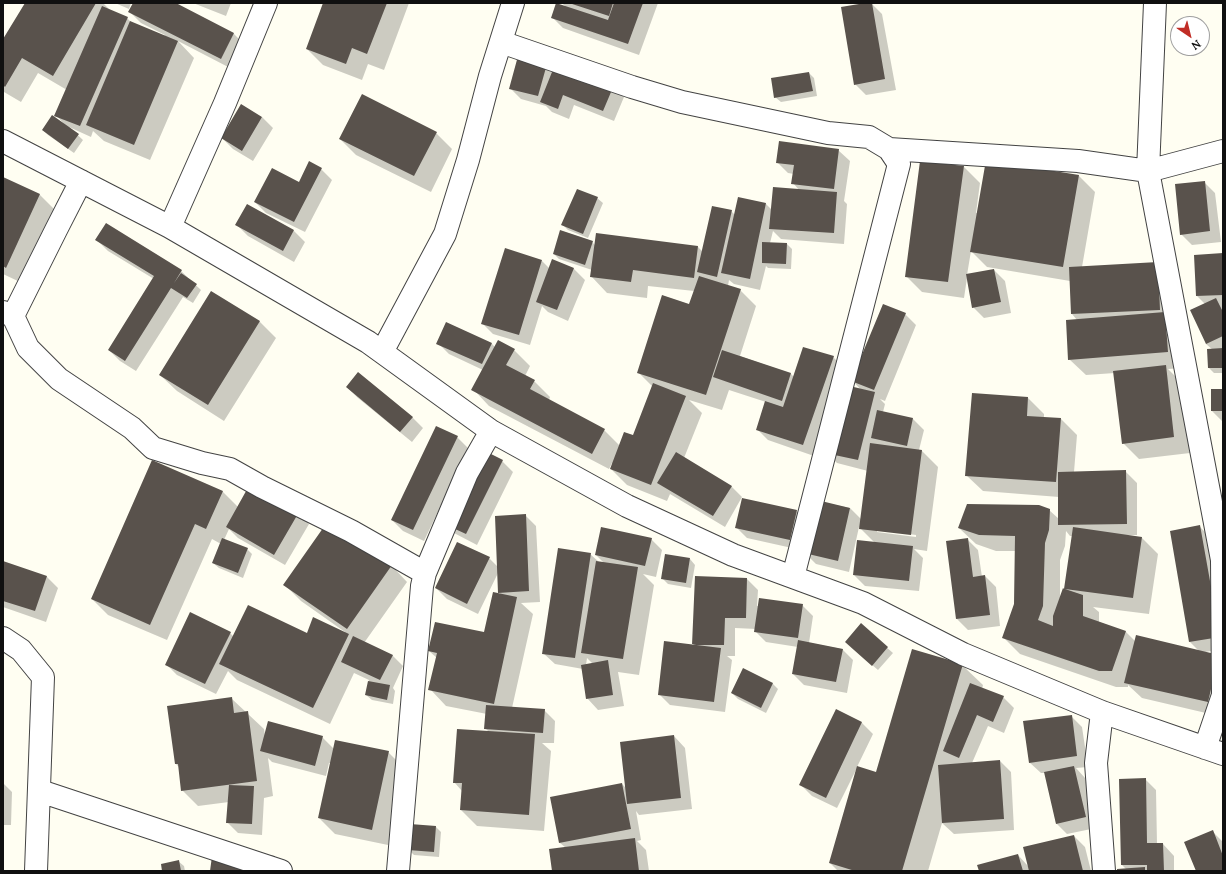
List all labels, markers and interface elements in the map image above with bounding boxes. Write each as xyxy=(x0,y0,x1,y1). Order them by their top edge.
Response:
north arrow xyxy=(1170,16,1210,56)
text: N xyxy=(1189,37,1204,53)

